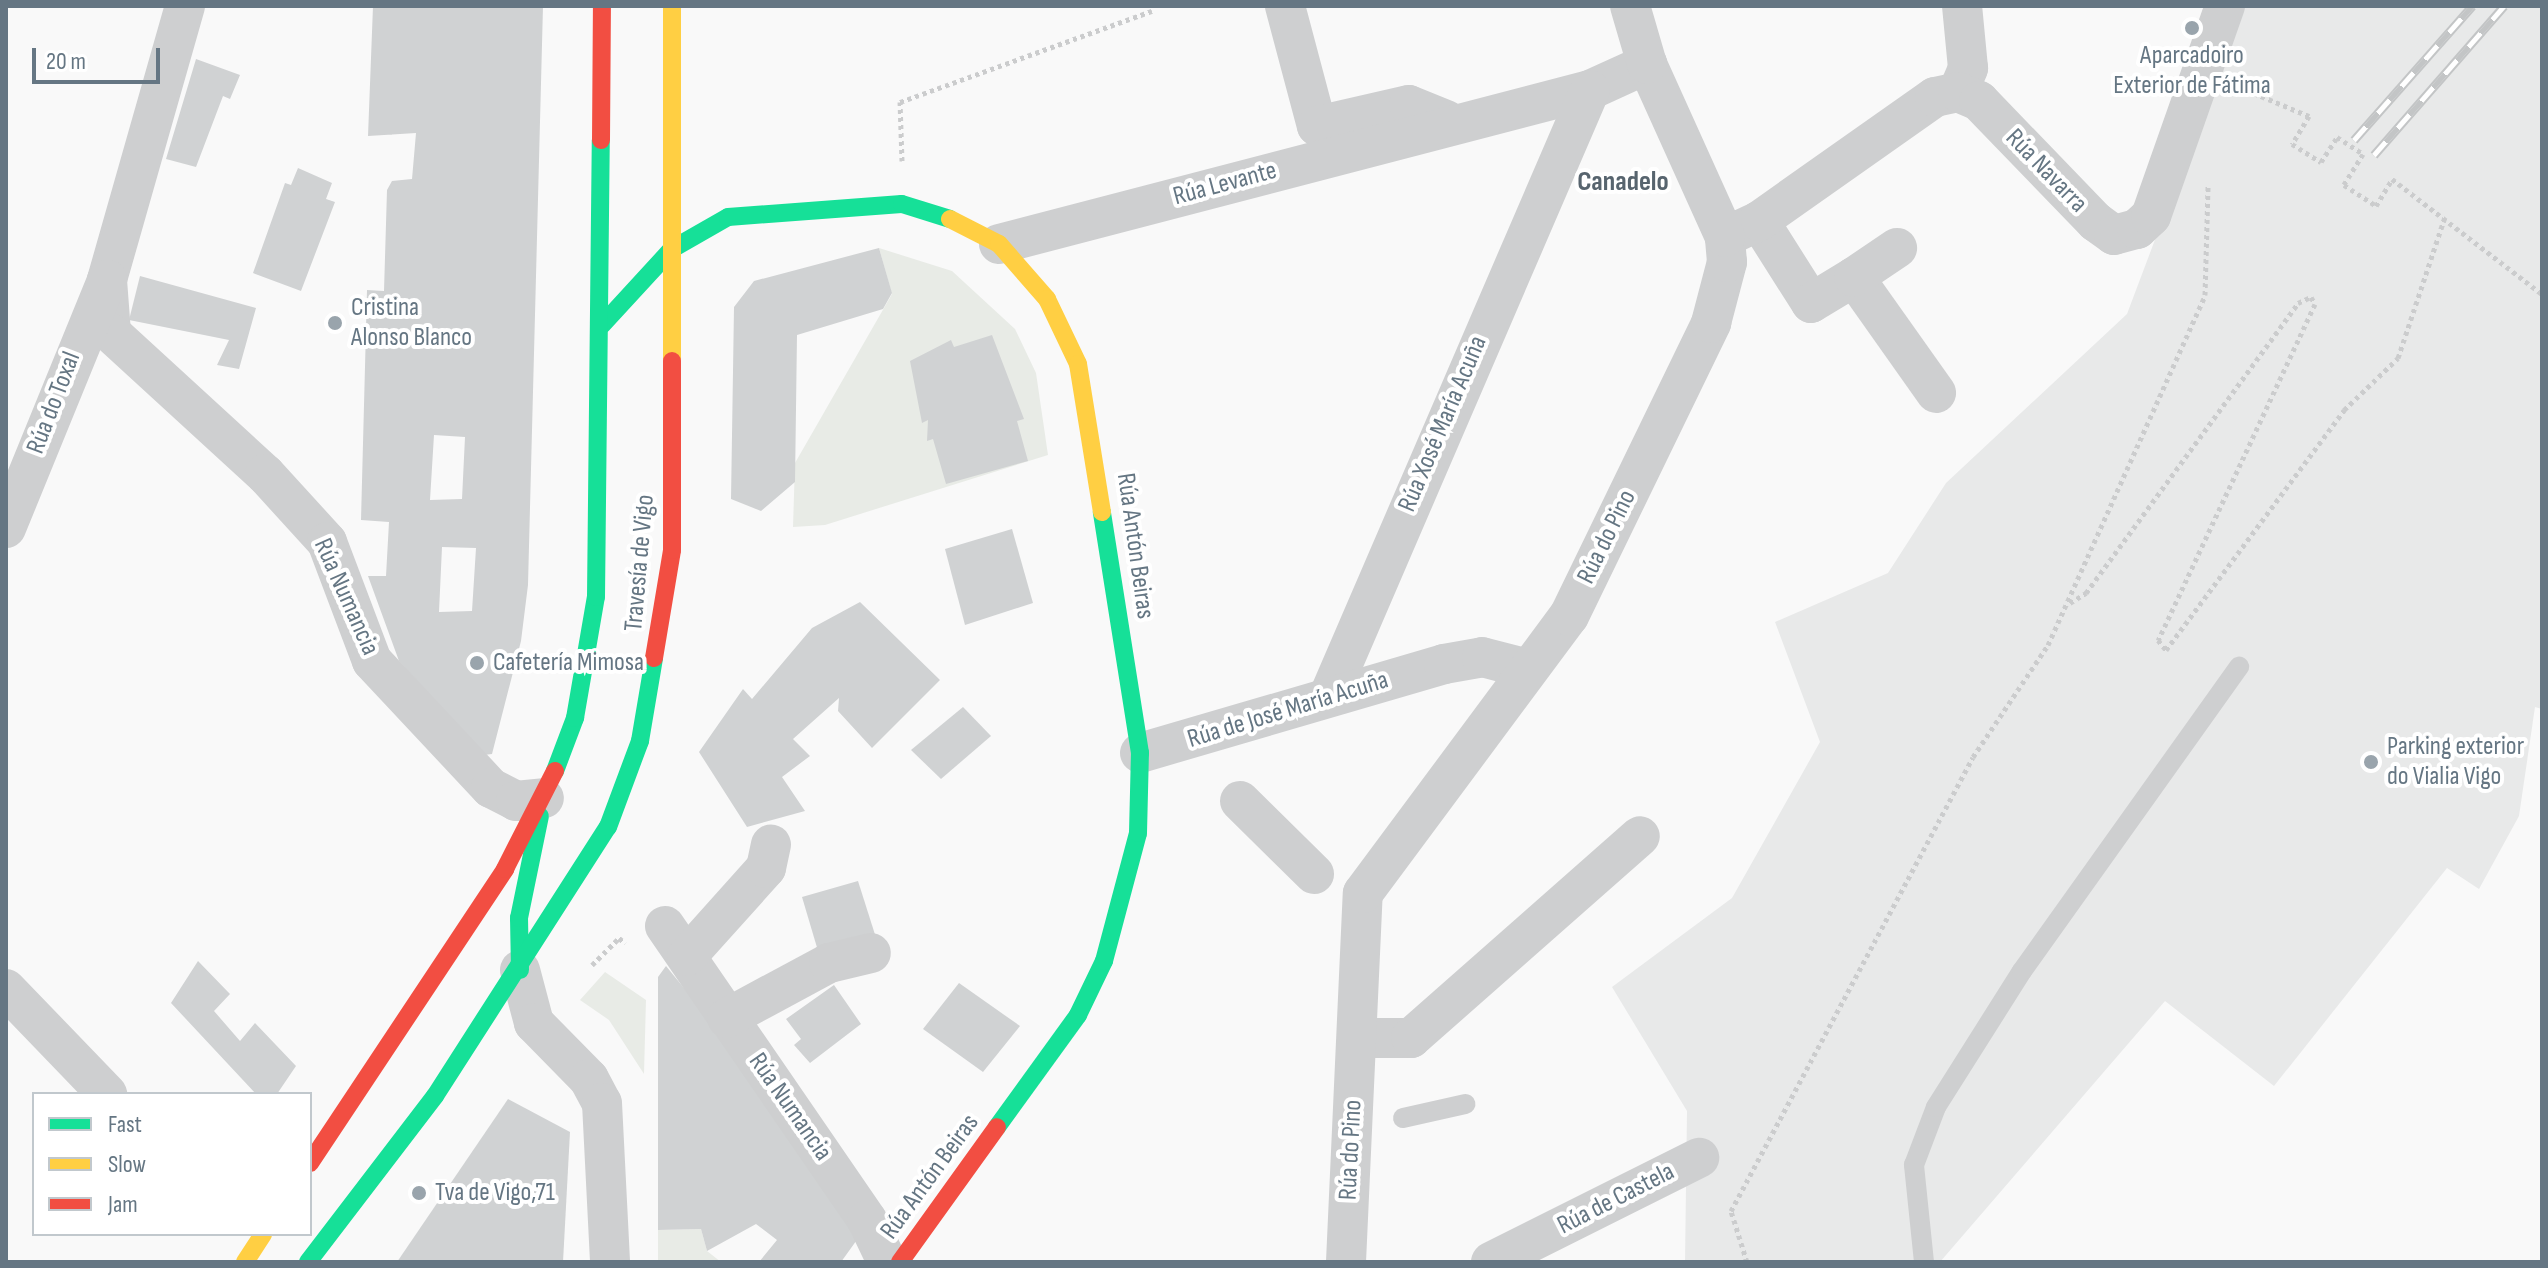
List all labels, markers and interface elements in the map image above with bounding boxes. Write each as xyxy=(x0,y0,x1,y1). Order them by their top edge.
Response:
marker: Aparcadoiro Exterior de Fátima xyxy=(2183,19,2201,37)
scale bar xyxy=(36,32,164,82)
place label: Aparcadoiro Exterior de Fátima xyxy=(2113,40,2271,102)
text: 20 m xyxy=(46,47,86,76)
street label: Rúa Navarra xyxy=(1999,123,2093,219)
street label: Rúa Levante xyxy=(1170,155,1280,213)
district label: Canadelo xyxy=(1577,165,1669,199)
place label: Cristina Alonso Blanco xyxy=(351,292,472,354)
marker: Cristina Alonso Blanco xyxy=(326,314,344,332)
street label: Rúa Xosé María Acuña xyxy=(1392,331,1494,517)
street label: Rúa do Toxal xyxy=(20,348,88,458)
street label: Rúa Antón Beiras xyxy=(1109,471,1161,621)
street label: Rúa do Pino xyxy=(1571,485,1643,589)
street label: Travesía de Vigo xyxy=(618,493,662,633)
street label: Rúa Numancia xyxy=(306,534,386,660)
place label: Cafetería Mimosa xyxy=(493,647,644,679)
marker: Cafetería Mimosa xyxy=(468,654,486,672)
street label: Rúa de José María Acuña xyxy=(1184,665,1392,755)
place label: Parking exterior do Vialia Vigo xyxy=(2387,731,2524,792)
marker: Parking exterior do Vialia Vigo xyxy=(2362,753,2380,771)
street label: Rúa Numancia xyxy=(742,1047,838,1167)
legend xyxy=(32,1092,312,1236)
street label: Rúa do Pino xyxy=(1333,1099,1369,1201)
street label: Rúa Antón Beiras xyxy=(874,1108,986,1246)
text: Fast xyxy=(108,1110,142,1139)
text: Slow xyxy=(108,1150,146,1179)
street label: Rúa de Castela xyxy=(1552,1156,1680,1242)
place label: Tva de Vigo,71 xyxy=(435,1177,555,1209)
marker: Tva de Vigo,71 xyxy=(410,1184,428,1202)
text: Jam xyxy=(108,1190,138,1219)

